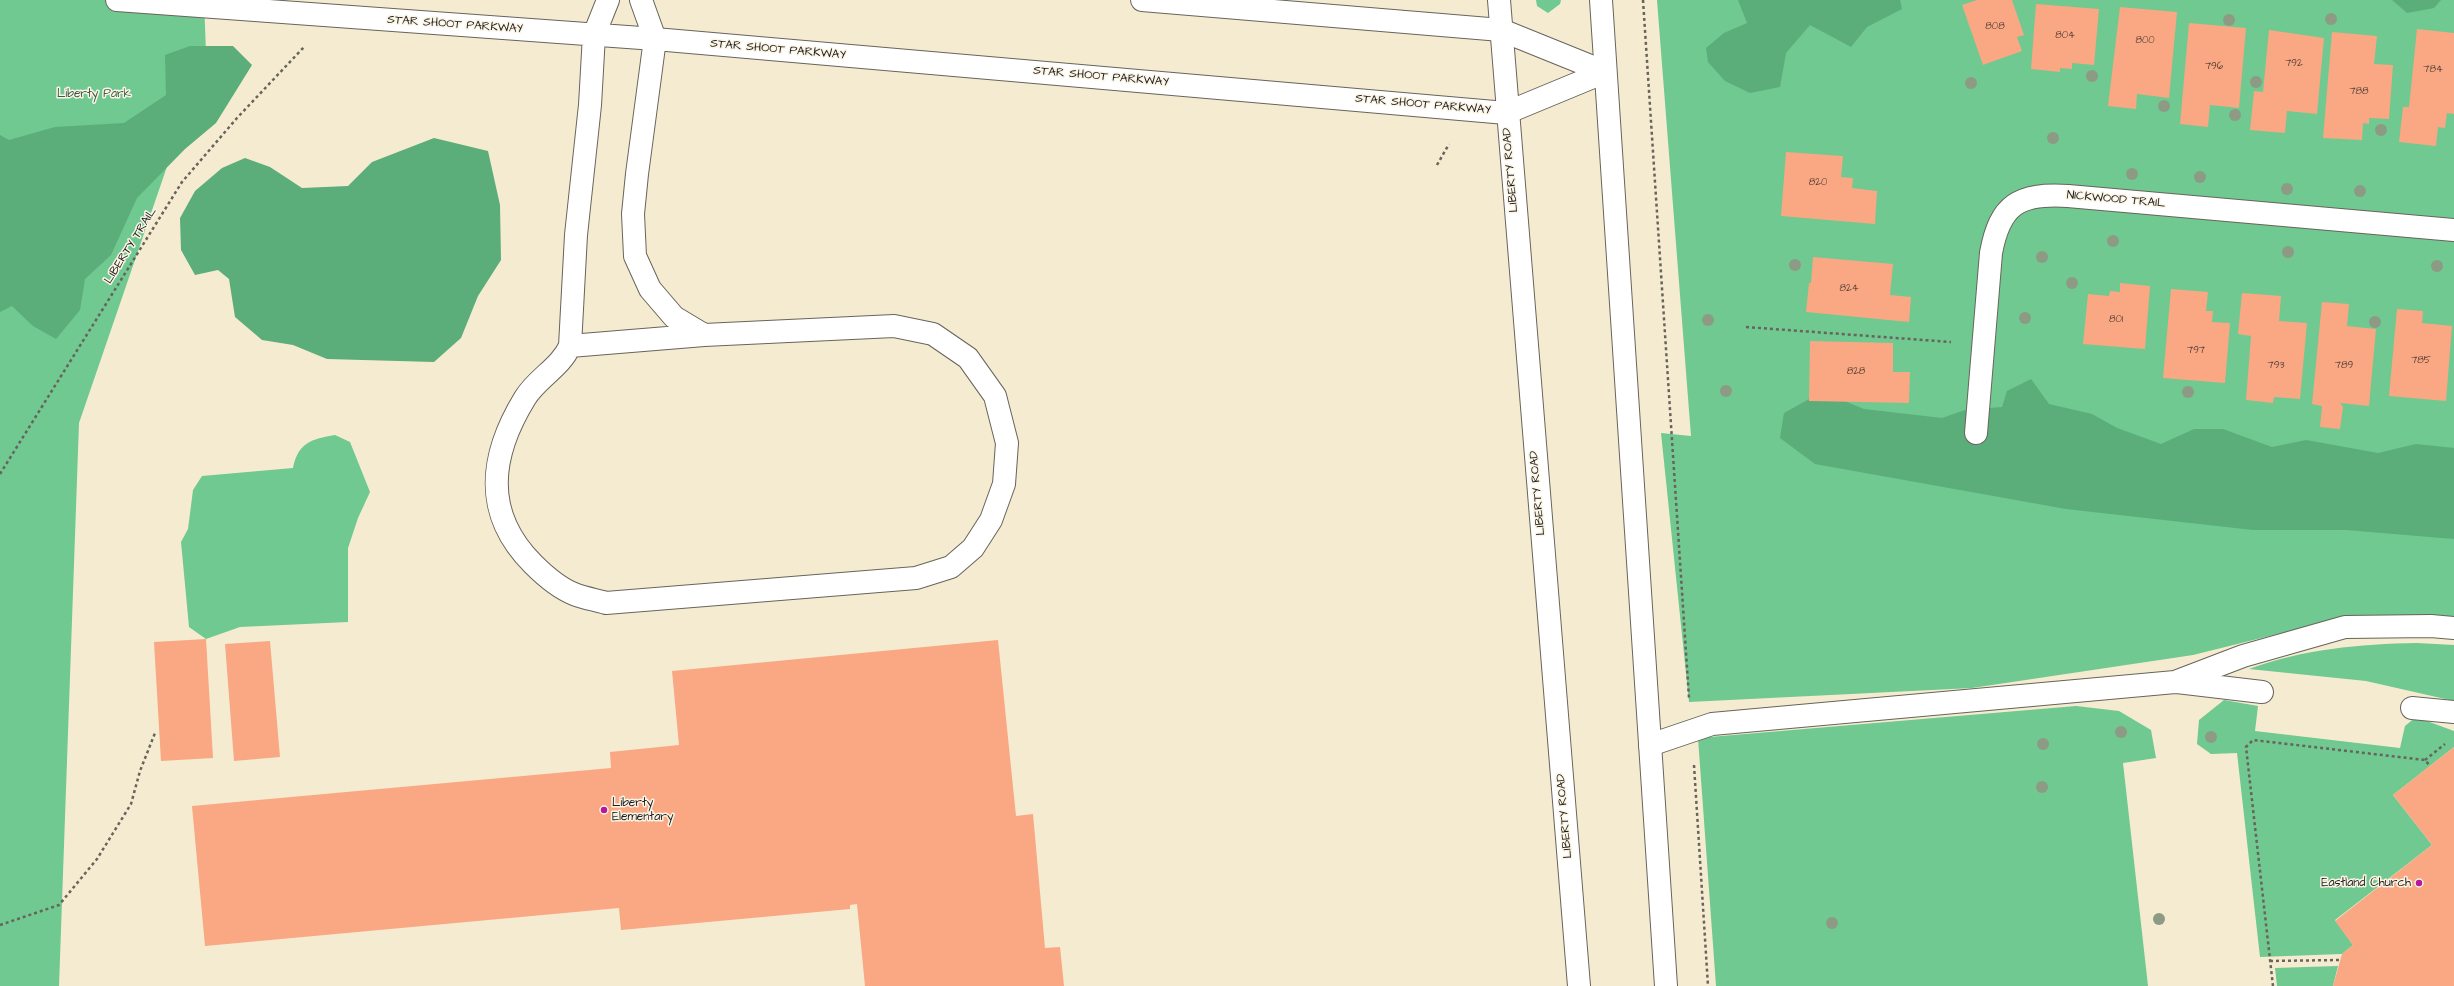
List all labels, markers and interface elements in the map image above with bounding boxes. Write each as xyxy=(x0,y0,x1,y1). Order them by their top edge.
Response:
street label: STAR SHOOT PARKWAY xyxy=(387,13,523,37)
house number: 808 xyxy=(1985,21,2005,33)
house number: 804 xyxy=(2055,30,2075,42)
house number: 800 xyxy=(2135,35,2155,47)
street label: STAR SHOOT PARKWAY xyxy=(710,37,846,63)
house number: 792 xyxy=(2285,58,2303,70)
house number: 796 xyxy=(2205,61,2223,73)
street label: STAR SHOOT PARKWAY xyxy=(1033,64,1169,90)
house number: 784 xyxy=(2423,64,2443,76)
house number: 788 xyxy=(2349,86,2369,98)
park label: Liberty Park xyxy=(57,87,131,101)
street label: STAR SHOOT PARKWAY xyxy=(1355,92,1491,118)
street label: LIBERTY ROAD xyxy=(1500,127,1522,213)
house number: 820 xyxy=(1809,177,1827,189)
street label: NICKWOOD TRAIL xyxy=(2066,189,2166,211)
street label: LIBERTY TRAIL xyxy=(102,205,160,287)
house number: 824 xyxy=(1839,283,1859,295)
house number: 801 xyxy=(2109,314,2123,326)
house number: 797 xyxy=(2187,345,2205,357)
house number: 785 xyxy=(2411,355,2431,367)
house number: 793 xyxy=(2268,360,2284,372)
house number: 789 xyxy=(2335,360,2353,372)
house number: 828 xyxy=(1847,366,1865,378)
street label: LIBERTY ROAD xyxy=(1527,450,1549,536)
street label: LIBERTY ROAD xyxy=(1554,773,1576,859)
place label: Liberty Elementary xyxy=(612,796,673,824)
marker: Liberty Elementary xyxy=(599,805,609,815)
place label: Eastland Church xyxy=(2321,876,2411,890)
marker: Eastland Church xyxy=(2414,878,2424,888)

